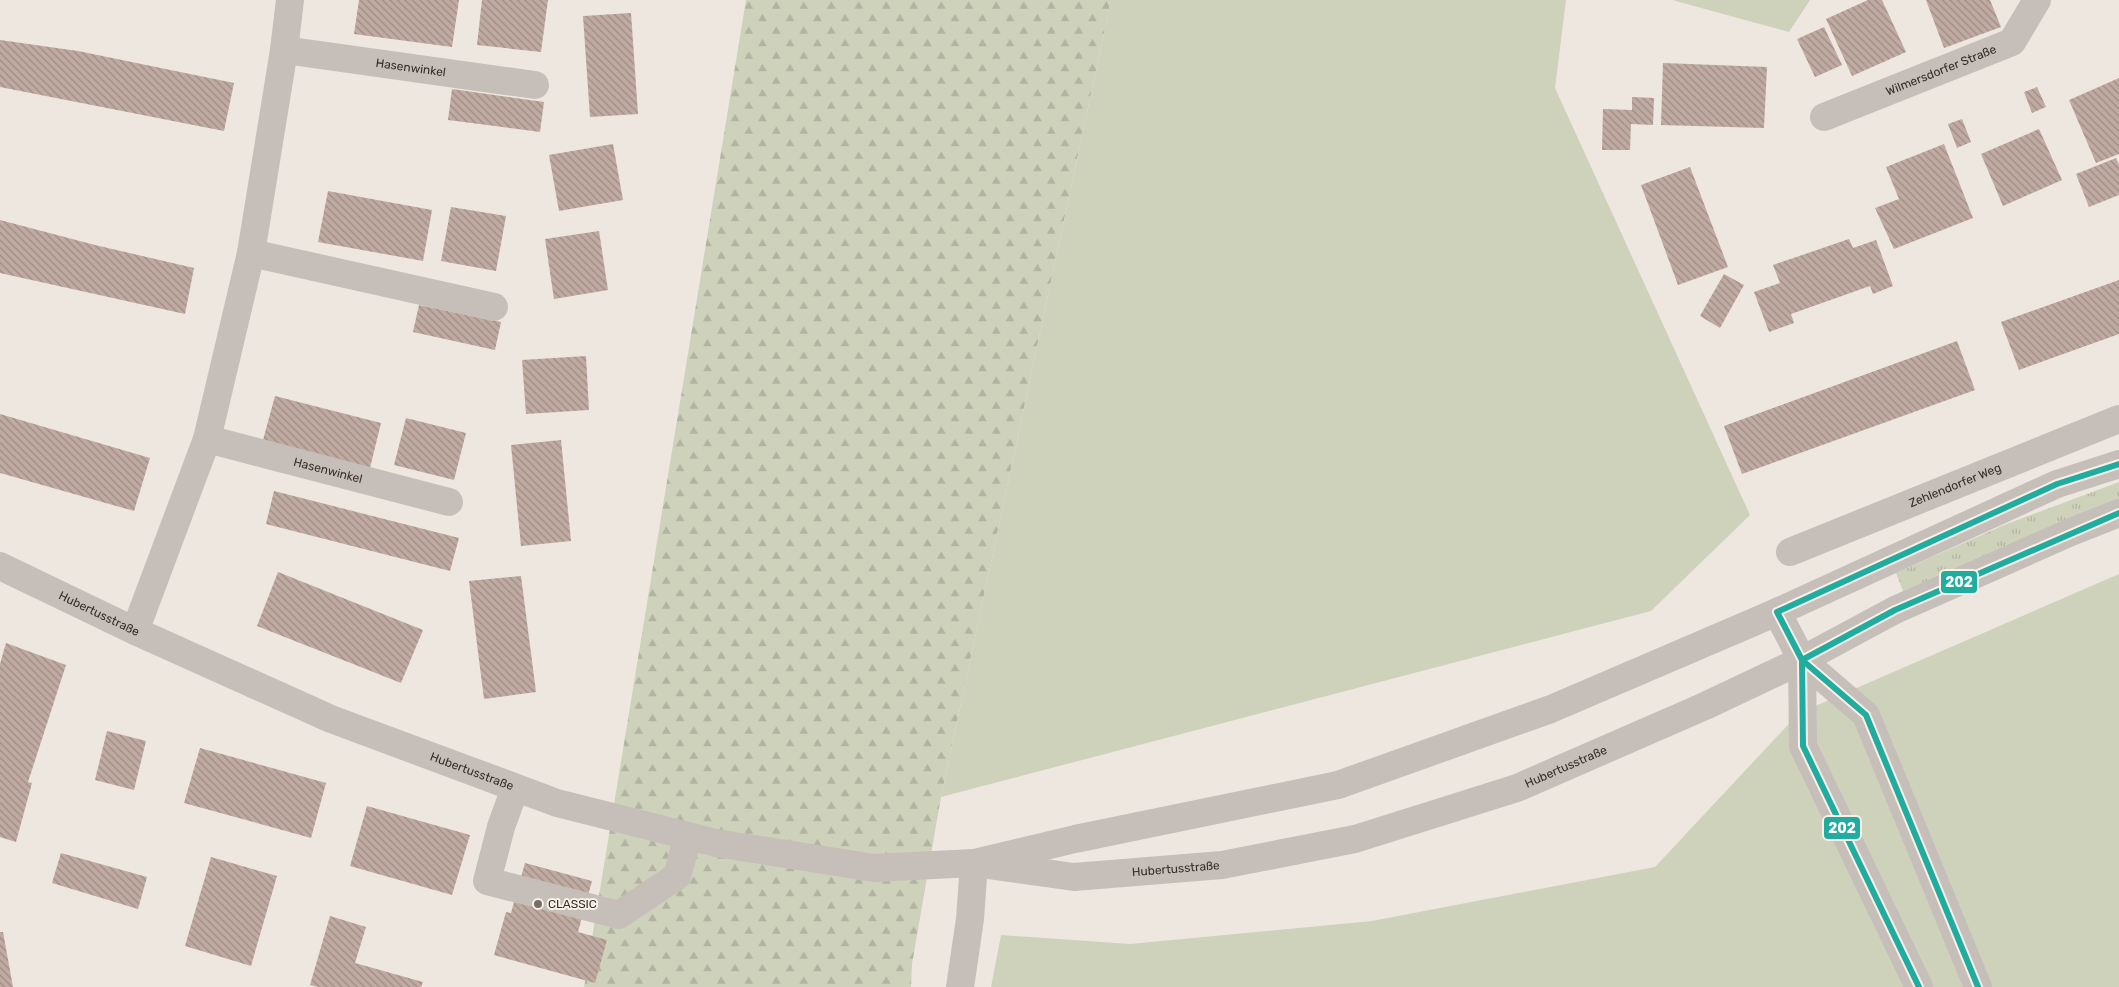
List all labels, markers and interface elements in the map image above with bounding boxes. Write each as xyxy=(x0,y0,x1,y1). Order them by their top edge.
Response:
street label: Wilmersdorfer Straße xyxy=(1884,42,1999,99)
street label: Hasenwinkel xyxy=(375,56,447,79)
street label: Hasenwinkel xyxy=(292,455,364,486)
street label: Zehlendorfer Weg xyxy=(1907,460,2003,510)
line badge: 202 xyxy=(1940,570,1978,594)
text: 202 xyxy=(1945,574,1973,591)
street label: Hubertusstraße xyxy=(56,588,142,639)
street label: Hubertusstraße xyxy=(1523,743,1609,791)
street label: Hubertusstraße xyxy=(428,749,516,793)
line badge: 202 xyxy=(1823,816,1861,840)
text: 202 xyxy=(1828,820,1856,837)
street label: Hubertusstraße xyxy=(1131,858,1221,879)
place label: CLASSIC xyxy=(548,897,597,911)
marker: CLASSIC xyxy=(532,898,544,910)

